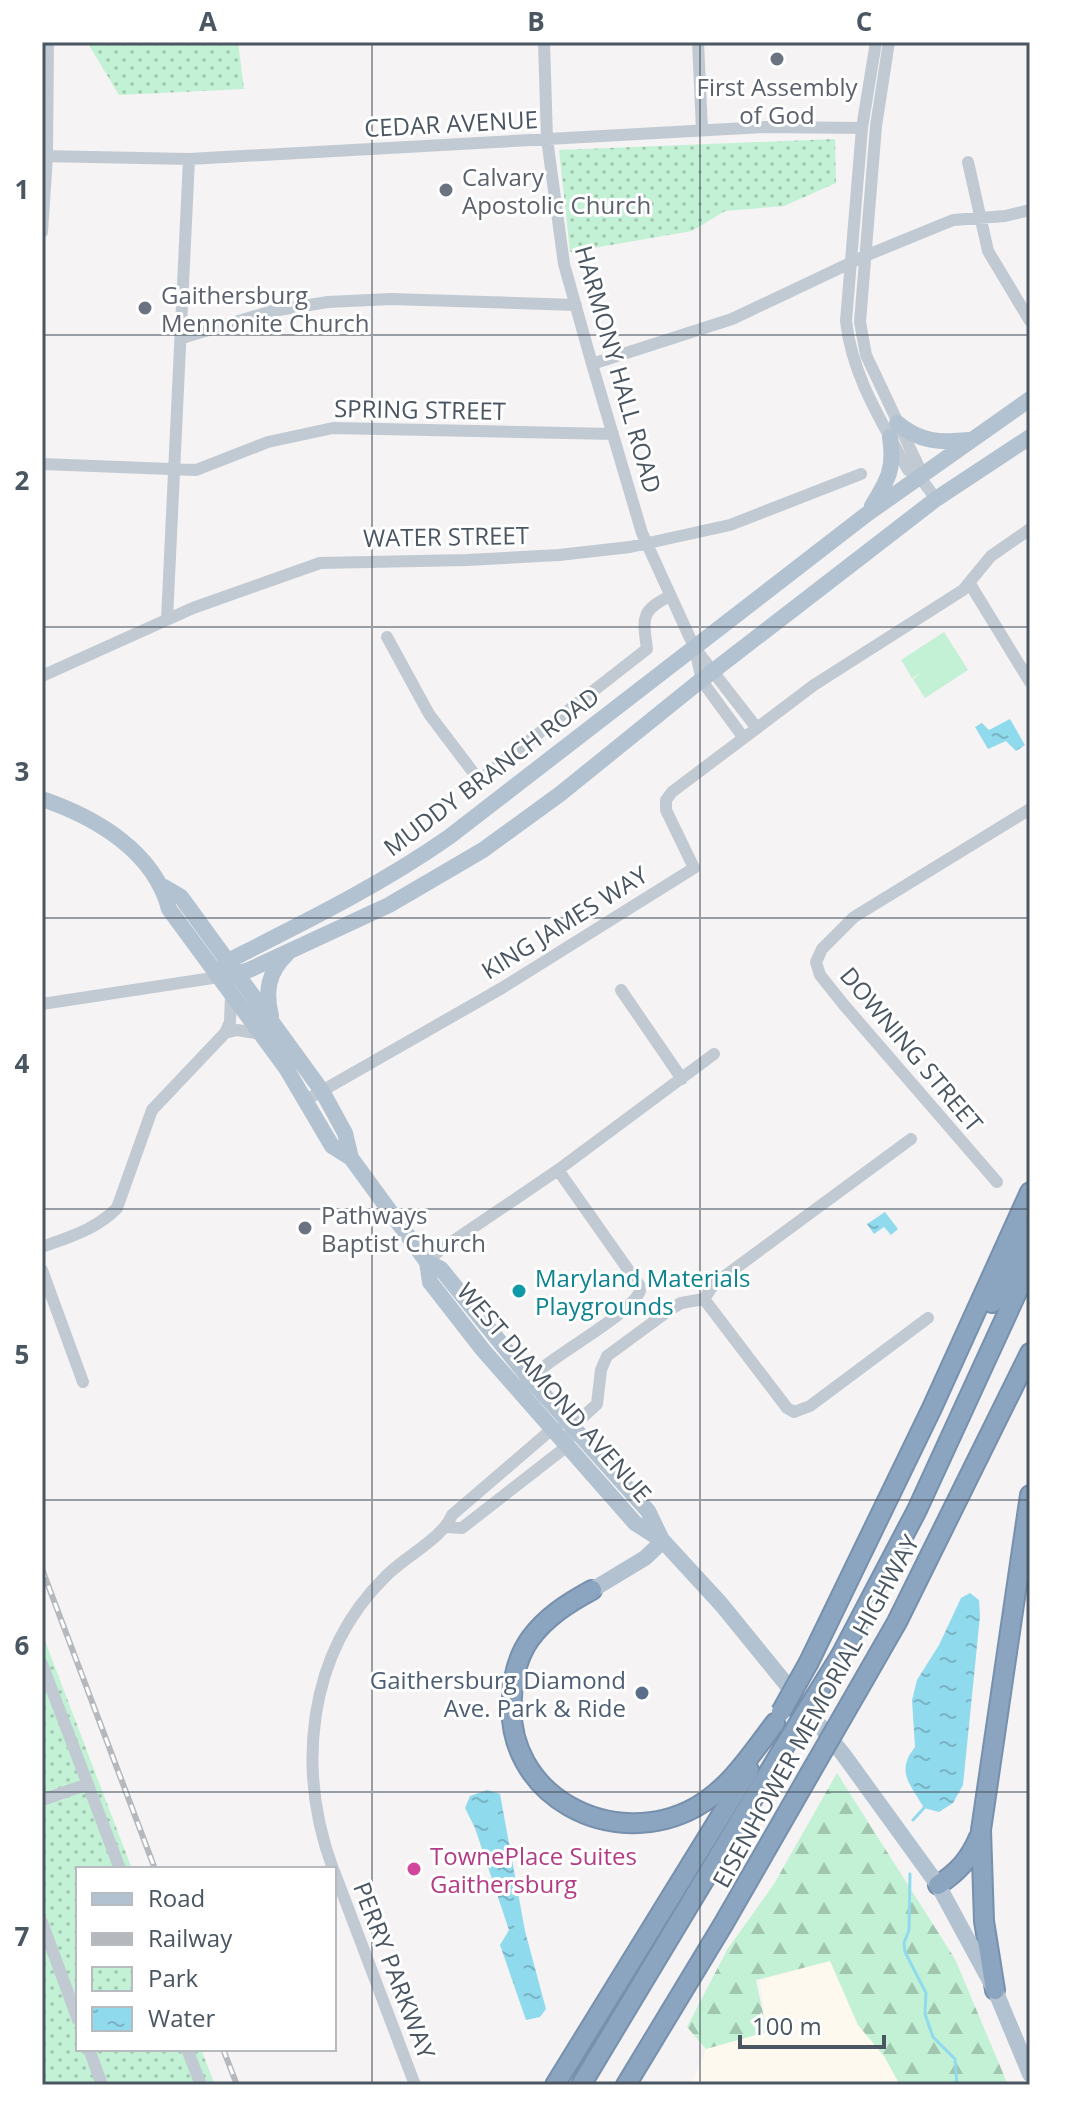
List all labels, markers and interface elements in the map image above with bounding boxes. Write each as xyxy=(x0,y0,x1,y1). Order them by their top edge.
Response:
text: A xyxy=(199,3,217,39)
text: B xyxy=(527,3,545,39)
text: C xyxy=(856,3,872,39)
marker: First Assembly of God xyxy=(768,50,786,68)
place label: First Assembly of God xyxy=(697,70,858,131)
street label: CEDAR AVENUE xyxy=(363,102,539,144)
place label: Calvary Apostolic Church xyxy=(462,160,651,221)
text: 1 xyxy=(15,171,29,207)
marker: Calvary Apostolic Church xyxy=(437,181,455,199)
street label: HARMONY HALL ROAD xyxy=(568,241,670,497)
place label: Gaithersburg Mennonite Church xyxy=(161,278,370,339)
marker: Gaithersburg Mennonite Church xyxy=(136,299,154,317)
street label: SPRING STREET xyxy=(334,391,506,427)
text: 2 xyxy=(15,462,30,498)
street label: WATER STREET xyxy=(363,518,529,554)
street label: MUDDY BRANCH ROAD xyxy=(376,679,606,863)
text: 3 xyxy=(15,753,29,789)
street label: KING JAMES WAY xyxy=(475,857,654,986)
street label: DOWNING STREET xyxy=(833,960,991,1138)
text: 4 xyxy=(15,1045,30,1081)
place label: Pathways Baptist Church xyxy=(321,1198,486,1259)
marker: Pathways Baptist Church xyxy=(296,1219,314,1237)
place label: Maryland Materials Playgrounds xyxy=(535,1261,750,1322)
street label: WEST DIAMOND AVENUE xyxy=(450,1275,660,1509)
marker: Maryland Materials Playgrounds xyxy=(510,1282,528,1300)
text: 5 xyxy=(15,1336,29,1372)
street label: EISENHOWER MEMORIAL HIGHWAY xyxy=(704,1528,926,1893)
text: 6 xyxy=(15,1627,30,1663)
place label: Gaithersburg Diamond Ave. Park & Ride xyxy=(370,1663,626,1724)
marker: Gaithersburg Diamond Ave. Park & Ride xyxy=(633,1684,651,1702)
place label: TownePlace Suites Gaithersburg xyxy=(430,1839,637,1900)
marker: TownePlace Suites Gaithersburg xyxy=(405,1860,423,1878)
legend xyxy=(76,1867,336,2051)
street label: PERRY PARKWAY xyxy=(346,1877,444,2064)
text: Road xyxy=(148,1881,205,1914)
text: 7 xyxy=(15,1918,30,1954)
text: Railway xyxy=(148,1921,233,1954)
text: Park xyxy=(148,1961,199,1994)
scale bar xyxy=(740,1999,884,2049)
text: Water xyxy=(148,2001,216,2034)
text: 100 m xyxy=(752,2009,822,2042)

